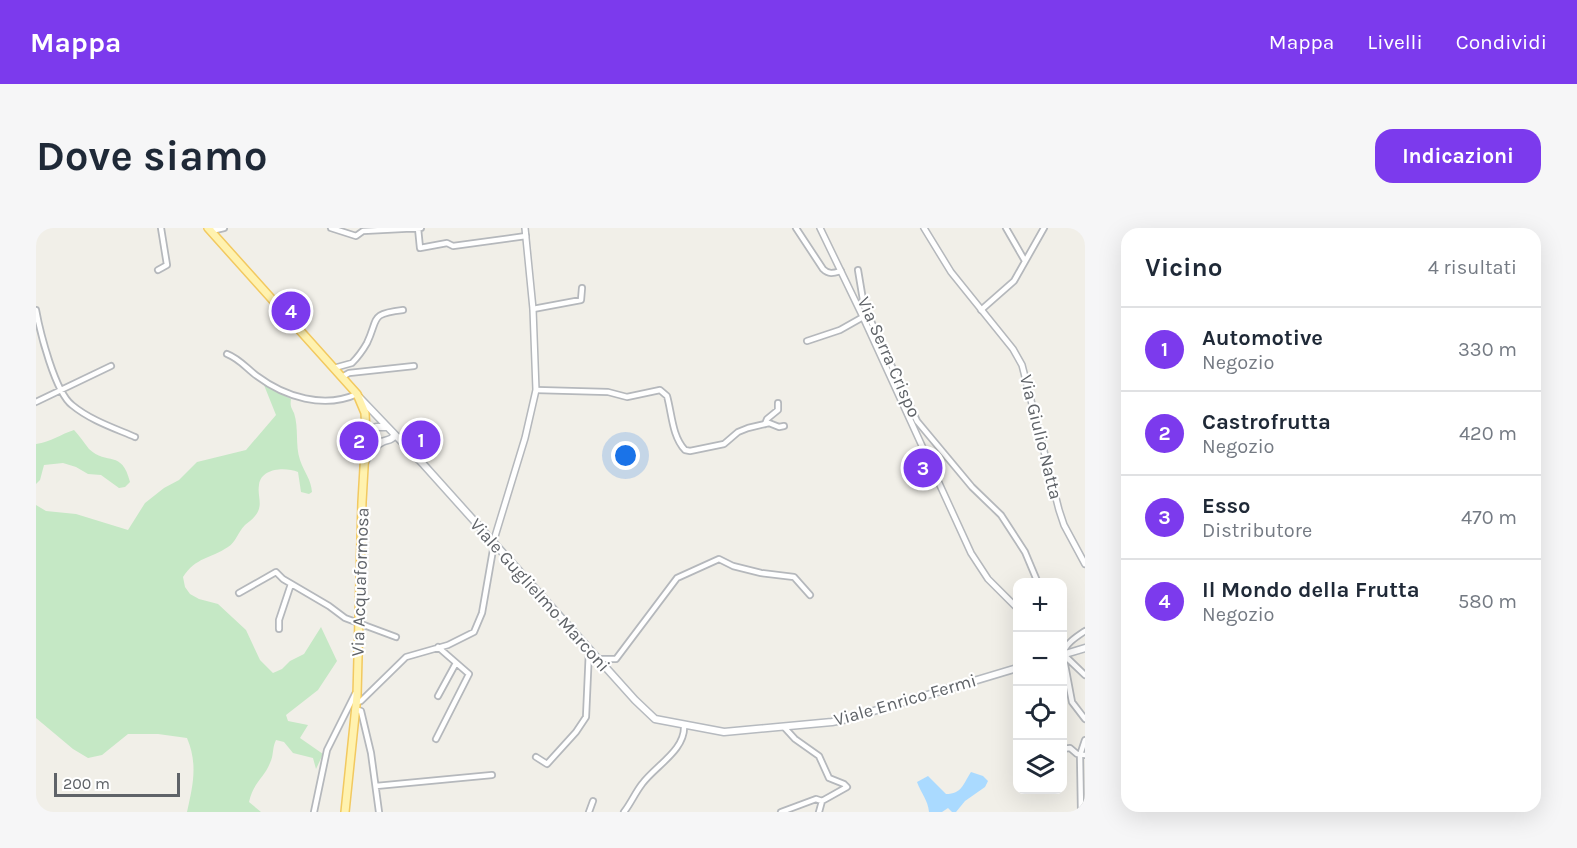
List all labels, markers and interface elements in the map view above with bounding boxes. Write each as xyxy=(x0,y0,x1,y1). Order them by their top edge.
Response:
text: Mappa xyxy=(30,26,121,59)
text: Mappa xyxy=(1269,30,1334,54)
text: Livelli xyxy=(1367,30,1423,54)
text: Condividi xyxy=(1456,30,1547,54)
button: Indicazioni xyxy=(1375,129,1541,183)
text: Dove siamo xyxy=(36,131,267,181)
text: Vicino xyxy=(1145,252,1222,283)
text: 4 risultati xyxy=(1428,256,1517,279)
pin: 4 xyxy=(272,288,310,334)
street label: Via Serra Crispo xyxy=(853,293,925,421)
text: Automotive xyxy=(1202,325,1323,351)
text: 1 xyxy=(1161,338,1168,361)
text: 330 m xyxy=(1458,338,1517,361)
text: Negozio xyxy=(1202,351,1275,374)
street label: Via Giulio Natta xyxy=(1015,372,1067,502)
text: Castrofrutta xyxy=(1202,409,1331,435)
pin: 2 xyxy=(340,418,378,464)
pin: 1 xyxy=(402,418,440,462)
text: 2 xyxy=(1158,422,1171,445)
text: 420 m xyxy=(1459,422,1517,445)
text: Negozio xyxy=(1202,435,1275,458)
your location xyxy=(611,441,640,470)
pin: 3 xyxy=(904,446,942,490)
text: Esso xyxy=(1202,493,1251,519)
text: 3 xyxy=(1158,506,1171,529)
text: 470 m xyxy=(1461,506,1517,529)
street label: Via Acquaformosa xyxy=(346,507,374,657)
street label: Viale Guglielmo Marconi xyxy=(465,514,615,676)
text: Distributore xyxy=(1202,519,1312,542)
text: Il Mondo della Frutta xyxy=(1202,577,1420,603)
map controls xyxy=(1013,578,1067,794)
button: + xyxy=(1013,578,1067,632)
text: 4 xyxy=(1159,590,1170,613)
text: 580 m xyxy=(1458,590,1517,613)
text: Negozio xyxy=(1202,603,1275,626)
button: − xyxy=(1013,632,1067,686)
street label: Viale Enrico Fermi xyxy=(831,669,979,731)
button: locate xyxy=(1013,686,1067,740)
button: layers xyxy=(1013,740,1067,794)
scale bar xyxy=(54,770,180,798)
text: 200 m xyxy=(63,774,110,793)

